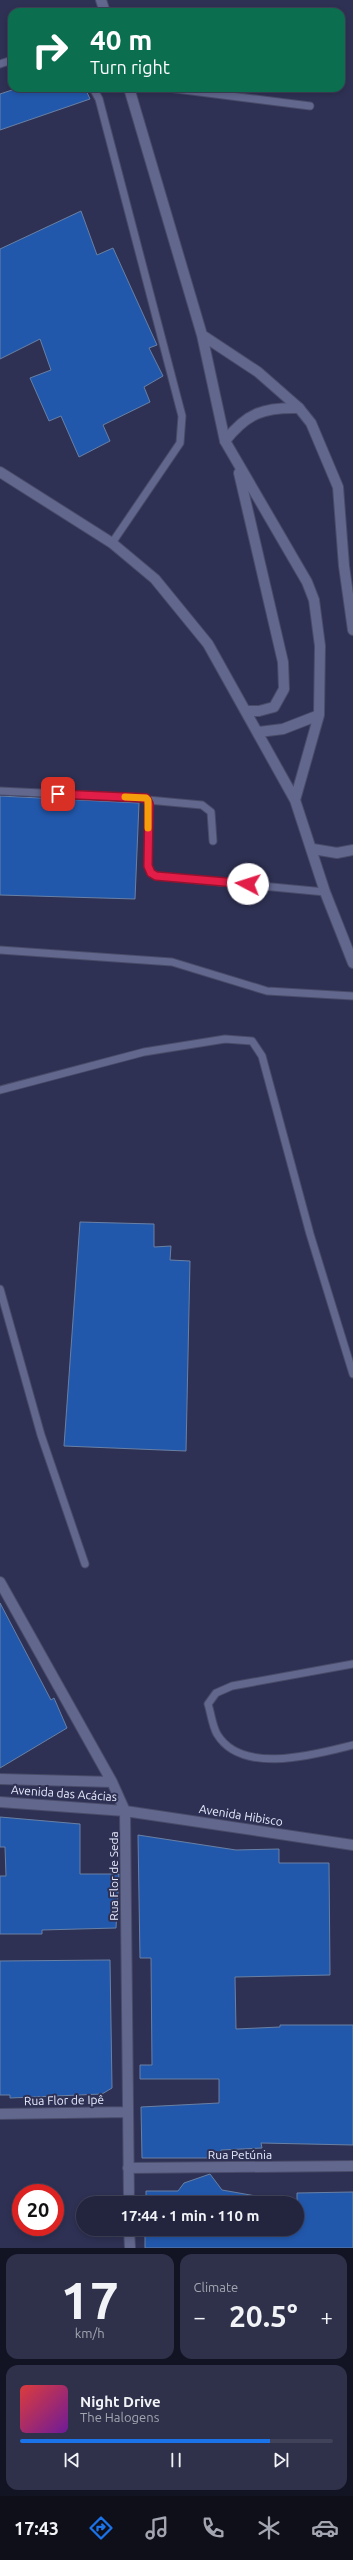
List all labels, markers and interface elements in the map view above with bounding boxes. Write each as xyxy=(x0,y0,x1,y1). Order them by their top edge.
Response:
icon: right xyxy=(24,24,76,76)
text: 40 m xyxy=(90,24,152,55)
text: Turn right xyxy=(90,57,170,77)
pin xyxy=(41,777,75,811)
icon: arrive xyxy=(47,783,69,805)
position arrow xyxy=(227,863,269,905)
street label: Avenida das Acácias xyxy=(11,1783,117,1803)
street label: Avenida Hibisco xyxy=(198,1802,284,1828)
street label: Rua Flor de Seda xyxy=(107,1831,120,1921)
street label: Rua Flor de Ipê xyxy=(24,2093,104,2107)
street label: Rua Petúnia xyxy=(208,2148,272,2161)
speed limit sign: 20 xyxy=(12,2184,64,2236)
text: 17:44 · 1 min · 110 m xyxy=(121,2207,259,2224)
text: 17 xyxy=(60,2271,119,2329)
text: Climate xyxy=(194,2280,238,2294)
text: 20.5° xyxy=(229,2299,298,2333)
text: − xyxy=(194,2304,206,2329)
text: + xyxy=(321,2304,333,2329)
text: km/h xyxy=(75,2326,105,2340)
text: Night Drive xyxy=(80,2393,161,2410)
text: The Halogens xyxy=(80,2410,159,2424)
icon: previous xyxy=(61,2449,83,2471)
icon: pause xyxy=(165,2449,187,2471)
icon: next xyxy=(270,2449,292,2471)
icon: directions xyxy=(87,2514,115,2542)
icon: music xyxy=(143,2514,171,2542)
icon: phone xyxy=(199,2514,227,2542)
icon: climate xyxy=(255,2514,283,2542)
icon: car xyxy=(311,2514,339,2542)
text: 17:43 xyxy=(14,2518,59,2538)

